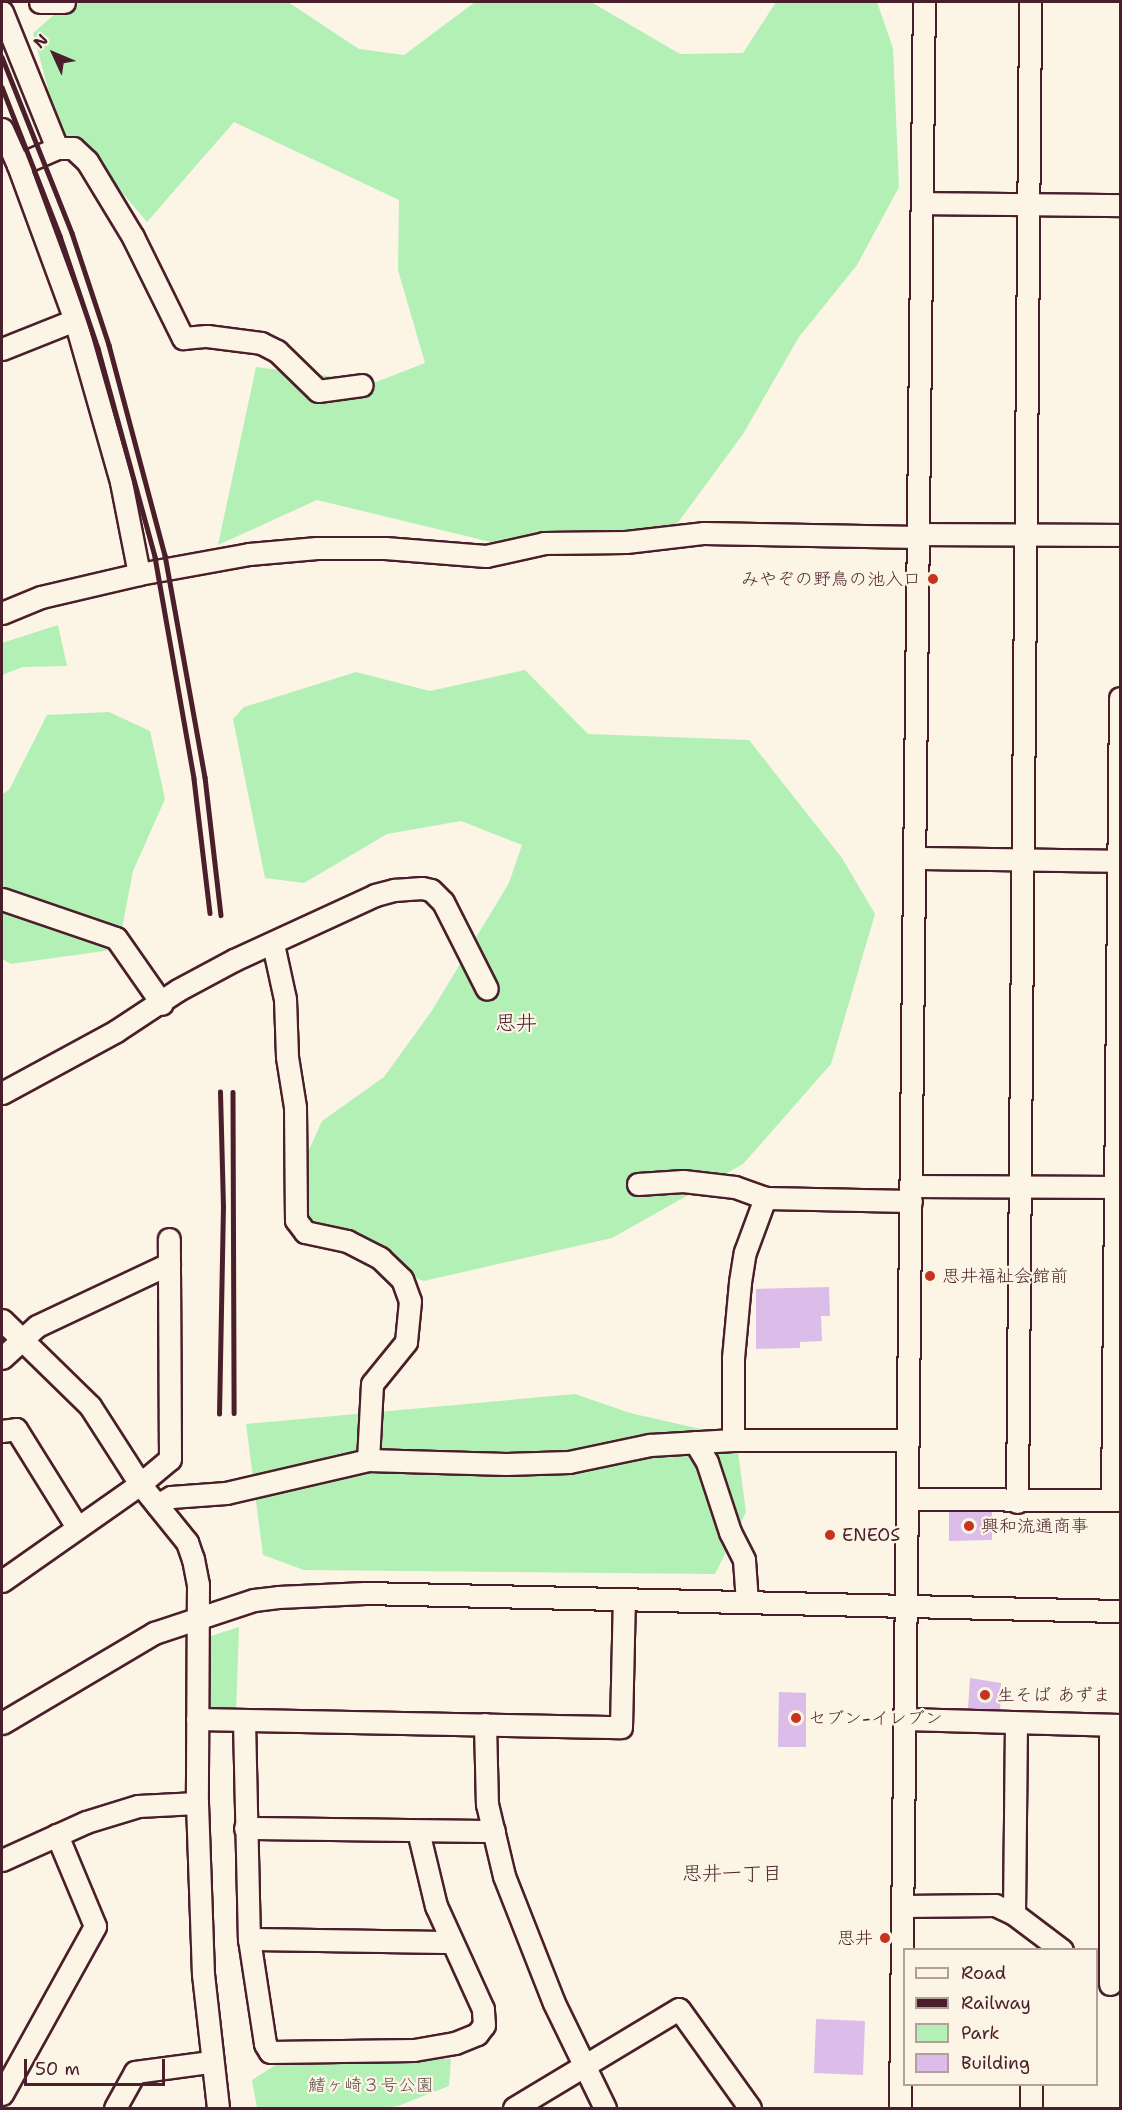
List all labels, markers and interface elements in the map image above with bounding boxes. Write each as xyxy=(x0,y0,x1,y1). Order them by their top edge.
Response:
north arrow xyxy=(24,24,84,84)
text: N xyxy=(29,29,53,53)
place label: みやぞの野鳥の池入口 xyxy=(741,568,921,590)
marker: みやぞの野鳥の池入口 xyxy=(926,572,940,586)
district label: 思井 xyxy=(495,1010,537,1036)
place label: 思井福祉会館前 xyxy=(942,1265,1068,1287)
marker: 思井福祉会館前 xyxy=(923,1269,937,1283)
place label: 興和流通商事 xyxy=(981,1515,1089,1537)
marker: 興和流通商事 xyxy=(962,1519,976,1533)
place label: ENEOS xyxy=(842,1524,900,1546)
marker: ENEOS xyxy=(823,1528,837,1542)
place label: 生そば あずま xyxy=(997,1684,1111,1706)
marker: 生そば あずま xyxy=(978,1688,992,1702)
place label: セブン-イレブン xyxy=(808,1707,943,1729)
marker: セブン-イレブン xyxy=(789,1711,803,1725)
district label: 思井一丁目 xyxy=(682,1861,782,1885)
place label: 思井 xyxy=(837,1927,873,1949)
marker: 思井 xyxy=(878,1931,892,1945)
legend xyxy=(903,1948,1098,2086)
text: Road xyxy=(961,1961,1006,1985)
text: Railway xyxy=(961,1991,1031,2015)
text: Park xyxy=(961,2021,1000,2045)
scale bar xyxy=(27,2047,168,2085)
text: Building xyxy=(961,2051,1030,2075)
text: 50 m xyxy=(35,2057,80,2081)
park label: 鰭ヶ崎３号公園 xyxy=(308,2074,434,2096)

